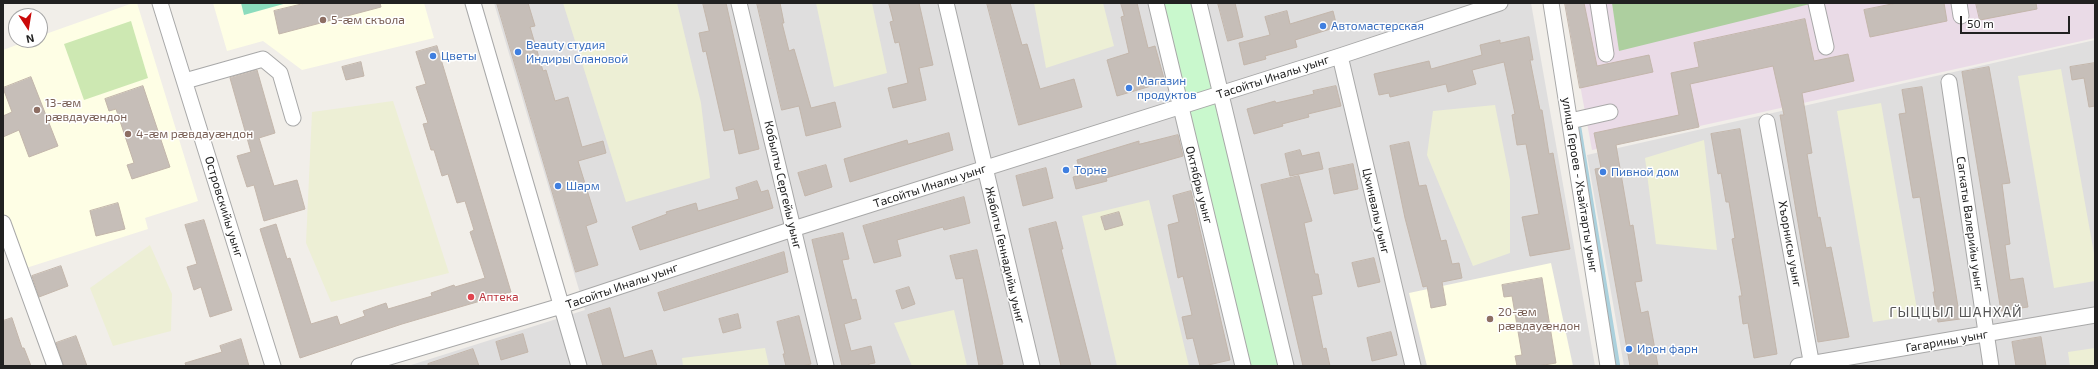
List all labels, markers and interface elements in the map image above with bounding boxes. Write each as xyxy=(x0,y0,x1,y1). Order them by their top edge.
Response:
north arrow xyxy=(8,8,48,48)
scale bar xyxy=(1962,8,2072,34)
place label: 5-æм скъола xyxy=(331,13,405,27)
marker: 5-æм скъола xyxy=(318,15,328,25)
text: 50 m xyxy=(1967,16,1994,30)
place label: Автомастерская xyxy=(1331,19,1424,33)
marker: Автомастерская xyxy=(1318,21,1328,31)
text: N xyxy=(25,32,36,46)
place label: Beauty студия Индиры Слановой xyxy=(526,38,628,66)
marker: Beauty студия Индиры Слановой xyxy=(513,47,523,57)
place label: Цветы xyxy=(441,49,477,63)
marker: Цветы xyxy=(428,51,438,61)
street label: Тасойты Иналы уынг xyxy=(1215,52,1331,102)
place label: Магазин продуктов xyxy=(1137,74,1197,102)
marker: Магазин продуктов xyxy=(1124,83,1134,93)
place label: 13-æм рӕвдауӕндон xyxy=(45,96,127,124)
street label: улица Героев - Хъайтарты уынг xyxy=(1559,96,1601,274)
marker: 13-æм рӕвдауӕндон xyxy=(32,105,42,115)
street label: Кобылты Сергейы уынг xyxy=(761,119,805,251)
place label: 4-æм рӕвдауӕндон xyxy=(136,127,253,141)
marker: 4-æм рӕвдауӕндон xyxy=(123,129,133,139)
street label: Октябры уынг xyxy=(1182,145,1216,225)
street label: Островскийы уынг xyxy=(202,154,246,260)
street label: Сагкаты Валерийы уынг xyxy=(1953,155,1987,293)
street label: Тасойты Иналы уынг xyxy=(872,161,988,211)
place label: Торне xyxy=(1074,163,1107,177)
marker: Торне xyxy=(1061,165,1071,175)
place label: Пивной дом xyxy=(1611,165,1679,179)
street label: Цхинвалы уынг xyxy=(1359,167,1393,255)
marker: Пивной дом xyxy=(1598,167,1608,177)
place label: Шарм xyxy=(566,179,600,193)
marker: Шарм xyxy=(553,181,563,191)
street label: Жабиты Геннадийы уынг xyxy=(982,185,1028,325)
street label: Хъорнисы уынг xyxy=(1775,200,1805,288)
street label: Тасойты Иналы уынг xyxy=(564,260,680,312)
place label: Аптека xyxy=(479,290,519,304)
marker: Аптека xyxy=(466,292,476,302)
district label: ГЫЦЦЫЛ ШАНХАЙ xyxy=(1889,304,2023,320)
place label: 20-æм рӕвдауӕндон xyxy=(1498,305,1580,333)
marker: 20-æм рӕвдауӕндон xyxy=(1485,314,1495,324)
street label: Гагарины уынг xyxy=(1905,327,1989,355)
place label: Ирон фарн xyxy=(1637,342,1698,356)
marker: Ирон фарн xyxy=(1624,344,1634,354)

